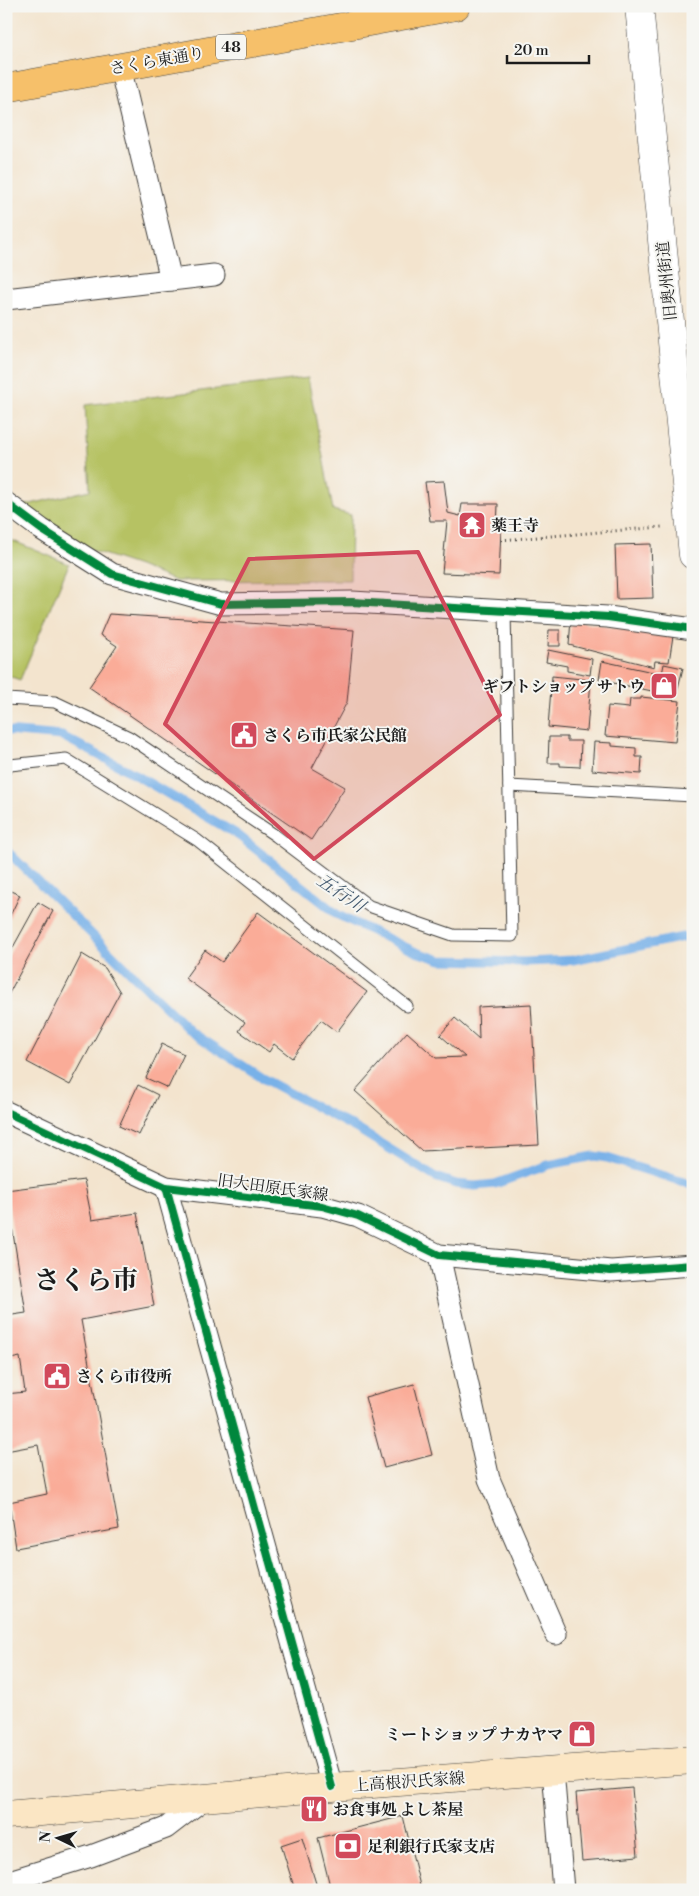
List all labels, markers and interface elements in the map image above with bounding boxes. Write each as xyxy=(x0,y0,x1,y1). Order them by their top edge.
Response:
scale bar xyxy=(507,32,589,64)
road number: 48 xyxy=(216,34,246,60)
text: 20 m xyxy=(514,41,549,60)
street label: さくら東通り xyxy=(108,43,206,79)
street label: 旧奥州街道 xyxy=(653,240,681,322)
temple icon: 薬王寺 xyxy=(457,510,487,540)
place label: 薬王寺 xyxy=(491,516,539,536)
shop icon: ギフトショップ サトウ xyxy=(649,671,679,701)
place label: ギフトショップ サトウ xyxy=(483,677,645,697)
public building icon: さくら市氏家公民館 xyxy=(229,720,259,750)
place label: さくら市氏家公民館 xyxy=(263,726,407,746)
water label: 五行川 xyxy=(312,869,371,919)
street label: 旧大田原氏家線 xyxy=(216,1170,330,1206)
district label: さくら市 xyxy=(34,1265,138,1297)
public building icon: さくら市役所 xyxy=(42,1361,72,1391)
place label: さくら市役所 xyxy=(76,1367,172,1387)
shop icon: ミートショップ ナカヤマ xyxy=(567,1719,597,1749)
place label: ミートショップ ナカヤマ xyxy=(385,1725,563,1745)
street label: 上高根沢氏家線 xyxy=(353,1768,466,1796)
restaurant icon: お食事処 よし茶屋 xyxy=(299,1794,329,1824)
place label: お食事処 よし茶屋 xyxy=(333,1800,464,1820)
north arrow xyxy=(32,1814,82,1864)
text: N xyxy=(37,1831,55,1843)
bank icon: 足利銀行氏家支店 xyxy=(333,1831,363,1861)
place label: 足利銀行氏家支店 xyxy=(367,1837,495,1857)

